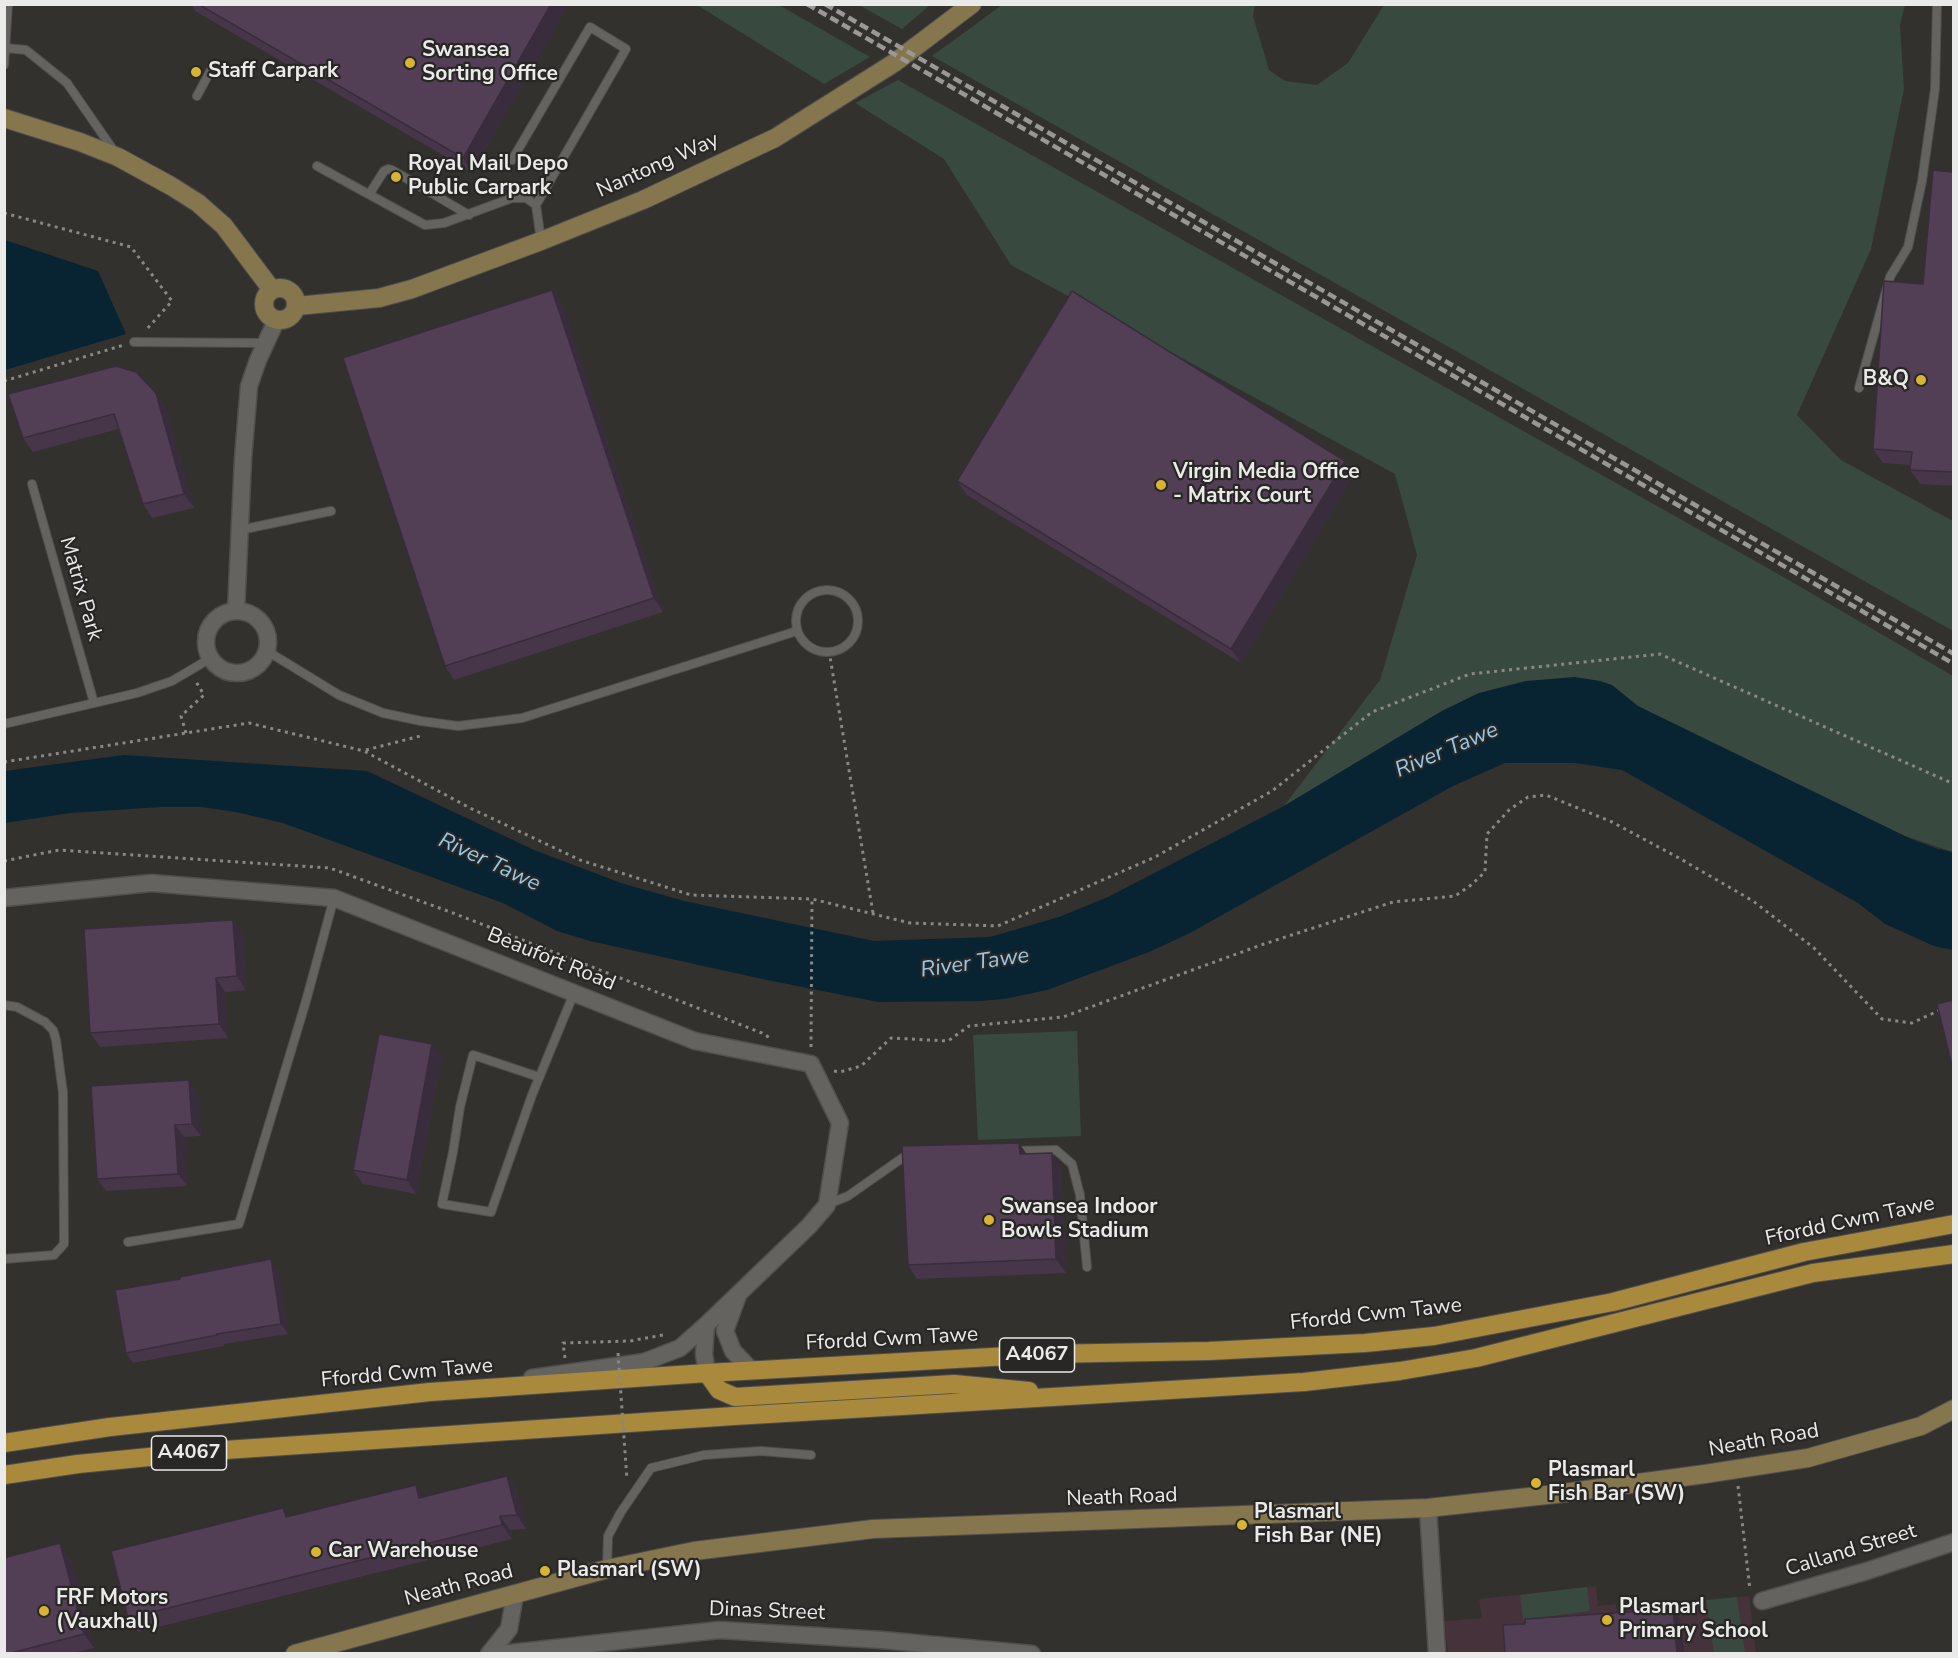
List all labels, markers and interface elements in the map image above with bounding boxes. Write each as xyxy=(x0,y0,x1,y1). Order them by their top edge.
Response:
place label: Swansea Sorting Office xyxy=(422,38,558,88)
marker: Swansea Sorting Office xyxy=(403,56,417,70)
place label: Staff Carpark xyxy=(208,59,338,85)
marker: Staff Carpark xyxy=(189,65,203,79)
street label: Nantong Way xyxy=(593,128,723,204)
place label: Royal Mail Depo Public Carpark xyxy=(408,152,568,202)
marker: Royal Mail Depo Public Carpark xyxy=(389,170,403,184)
place label: B&Q xyxy=(1863,367,1909,393)
marker: B&Q xyxy=(1914,373,1928,387)
place label: Virgin Media Office - Matrix Court xyxy=(1173,460,1360,510)
marker: Virgin Media Office - Matrix Court xyxy=(1154,478,1168,492)
street label: Matrix Park xyxy=(53,534,107,644)
water label: River Tawe xyxy=(1391,717,1503,785)
water label: River Tawe xyxy=(434,828,544,898)
street label: Beaufort Road xyxy=(483,923,619,997)
water label: River Tawe xyxy=(919,943,1031,985)
street label: Ffordd Cwm Tawe xyxy=(1763,1192,1937,1252)
place label: Swansea Indoor Bowls Stadium xyxy=(1001,1195,1158,1245)
marker: Swansea Indoor Bowls Stadium xyxy=(982,1213,996,1227)
street label: Ffordd Cwm Tawe xyxy=(1289,1293,1463,1337)
street label: Ffordd Cwm Tawe xyxy=(805,1323,979,1357)
road number: A4067 xyxy=(1000,1338,1074,1372)
street label: Ffordd Cwm Tawe xyxy=(320,1354,494,1394)
street label: Neath Road xyxy=(1707,1419,1821,1463)
road number: A4067 xyxy=(152,1436,226,1470)
place label: Plasmarl Fish Bar (SW) xyxy=(1548,1458,1685,1508)
marker: Plasmarl Fish Bar (SW) xyxy=(1529,1476,1543,1490)
street label: Neath Road xyxy=(1066,1483,1178,1513)
place label: Plasmarl Fish Bar (NE) xyxy=(1254,1500,1383,1550)
marker: Plasmarl Fish Bar (NE) xyxy=(1235,1518,1249,1532)
street label: Calland Street xyxy=(1783,1519,1919,1583)
place label: Car Warehouse xyxy=(328,1539,478,1565)
marker: Car Warehouse xyxy=(309,1545,323,1559)
place label: Plasmarl (SW) xyxy=(557,1558,702,1584)
street label: Neath Road xyxy=(402,1559,516,1613)
marker: Plasmarl (SW) xyxy=(538,1564,552,1578)
place label: FRF Motors (Vauxhall) xyxy=(56,1586,168,1636)
place label: Plasmarl Primary School xyxy=(1619,1595,1768,1645)
street label: Dinas Street xyxy=(708,1597,826,1627)
marker: FRF Motors (Vauxhall) xyxy=(37,1604,51,1618)
marker: Plasmarl Primary School xyxy=(1600,1613,1614,1627)

